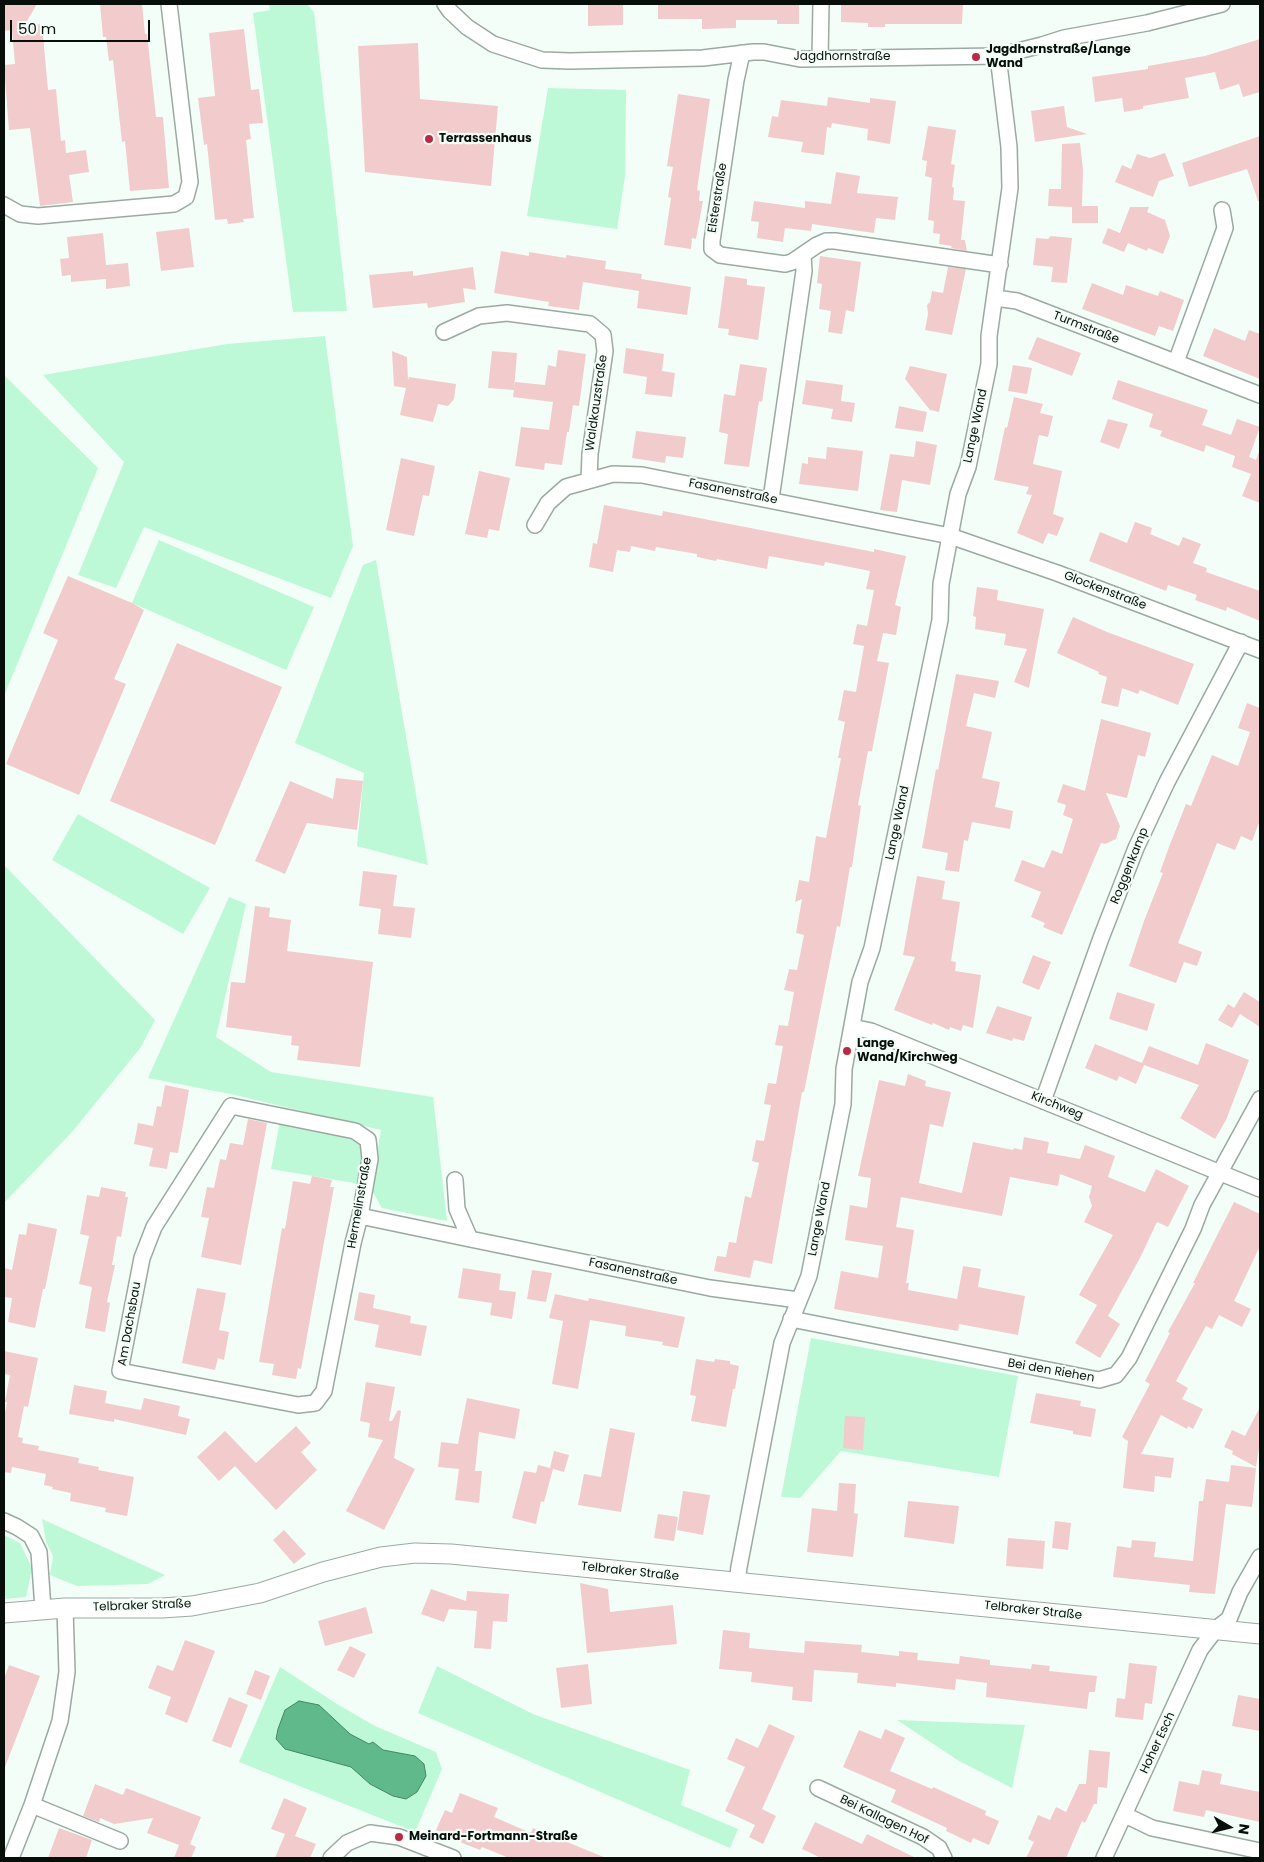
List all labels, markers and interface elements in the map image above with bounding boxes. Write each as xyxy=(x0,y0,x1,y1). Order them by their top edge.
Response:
scale bar xyxy=(12,10,152,42)
text: 50 m xyxy=(18,18,56,39)
place label: Jagdhornstraße/Lange Wand xyxy=(986,43,1131,71)
street label: Jagdhornstraße xyxy=(793,50,891,64)
marker: Jagdhornstraße/Lange Wand xyxy=(970,51,982,63)
place label: Terrassenhaus xyxy=(439,132,532,146)
marker: Terrassenhaus xyxy=(423,133,435,145)
street label: Elsterstraße xyxy=(705,162,731,234)
street label: Turmstraße xyxy=(1051,309,1121,347)
street label: Waldkauzstraße xyxy=(583,354,611,452)
street label: Lange Wand xyxy=(961,388,991,464)
street label: Fasanenstraße xyxy=(687,476,779,508)
street label: Glockenstraße xyxy=(1062,569,1148,613)
street label: Lange Wand xyxy=(883,785,913,861)
street label: Roggenkamp xyxy=(1108,826,1152,906)
place label: Lange Wand/Kirchweg xyxy=(857,1037,958,1065)
marker: Lange Wand/Kirchweg xyxy=(841,1045,853,1057)
street label: Kirchweg xyxy=(1029,1089,1085,1123)
street label: Hermelinstraße xyxy=(345,1156,375,1250)
street label: Lange Wand xyxy=(806,1181,834,1257)
street label: Fasanenstraße xyxy=(587,1256,679,1288)
street label: Am Dachsbau xyxy=(115,1281,145,1367)
street label: Bei den Riehen xyxy=(1006,1356,1096,1386)
street label: Telbraker Straße xyxy=(580,1560,680,1584)
street label: Telbraker Straße xyxy=(93,1597,191,1615)
street label: Telbraker Straße xyxy=(983,1599,1083,1623)
street label: Hoher Esch xyxy=(1137,1710,1179,1776)
street label: Bei Kallagen Hof xyxy=(837,1792,931,1848)
north arrow xyxy=(1204,1802,1254,1852)
text: N xyxy=(1233,1822,1254,1836)
place label: Meinard-Fortmann-Straße xyxy=(409,1830,578,1844)
marker: Meinard-Fortmann-Straße xyxy=(393,1831,405,1843)

